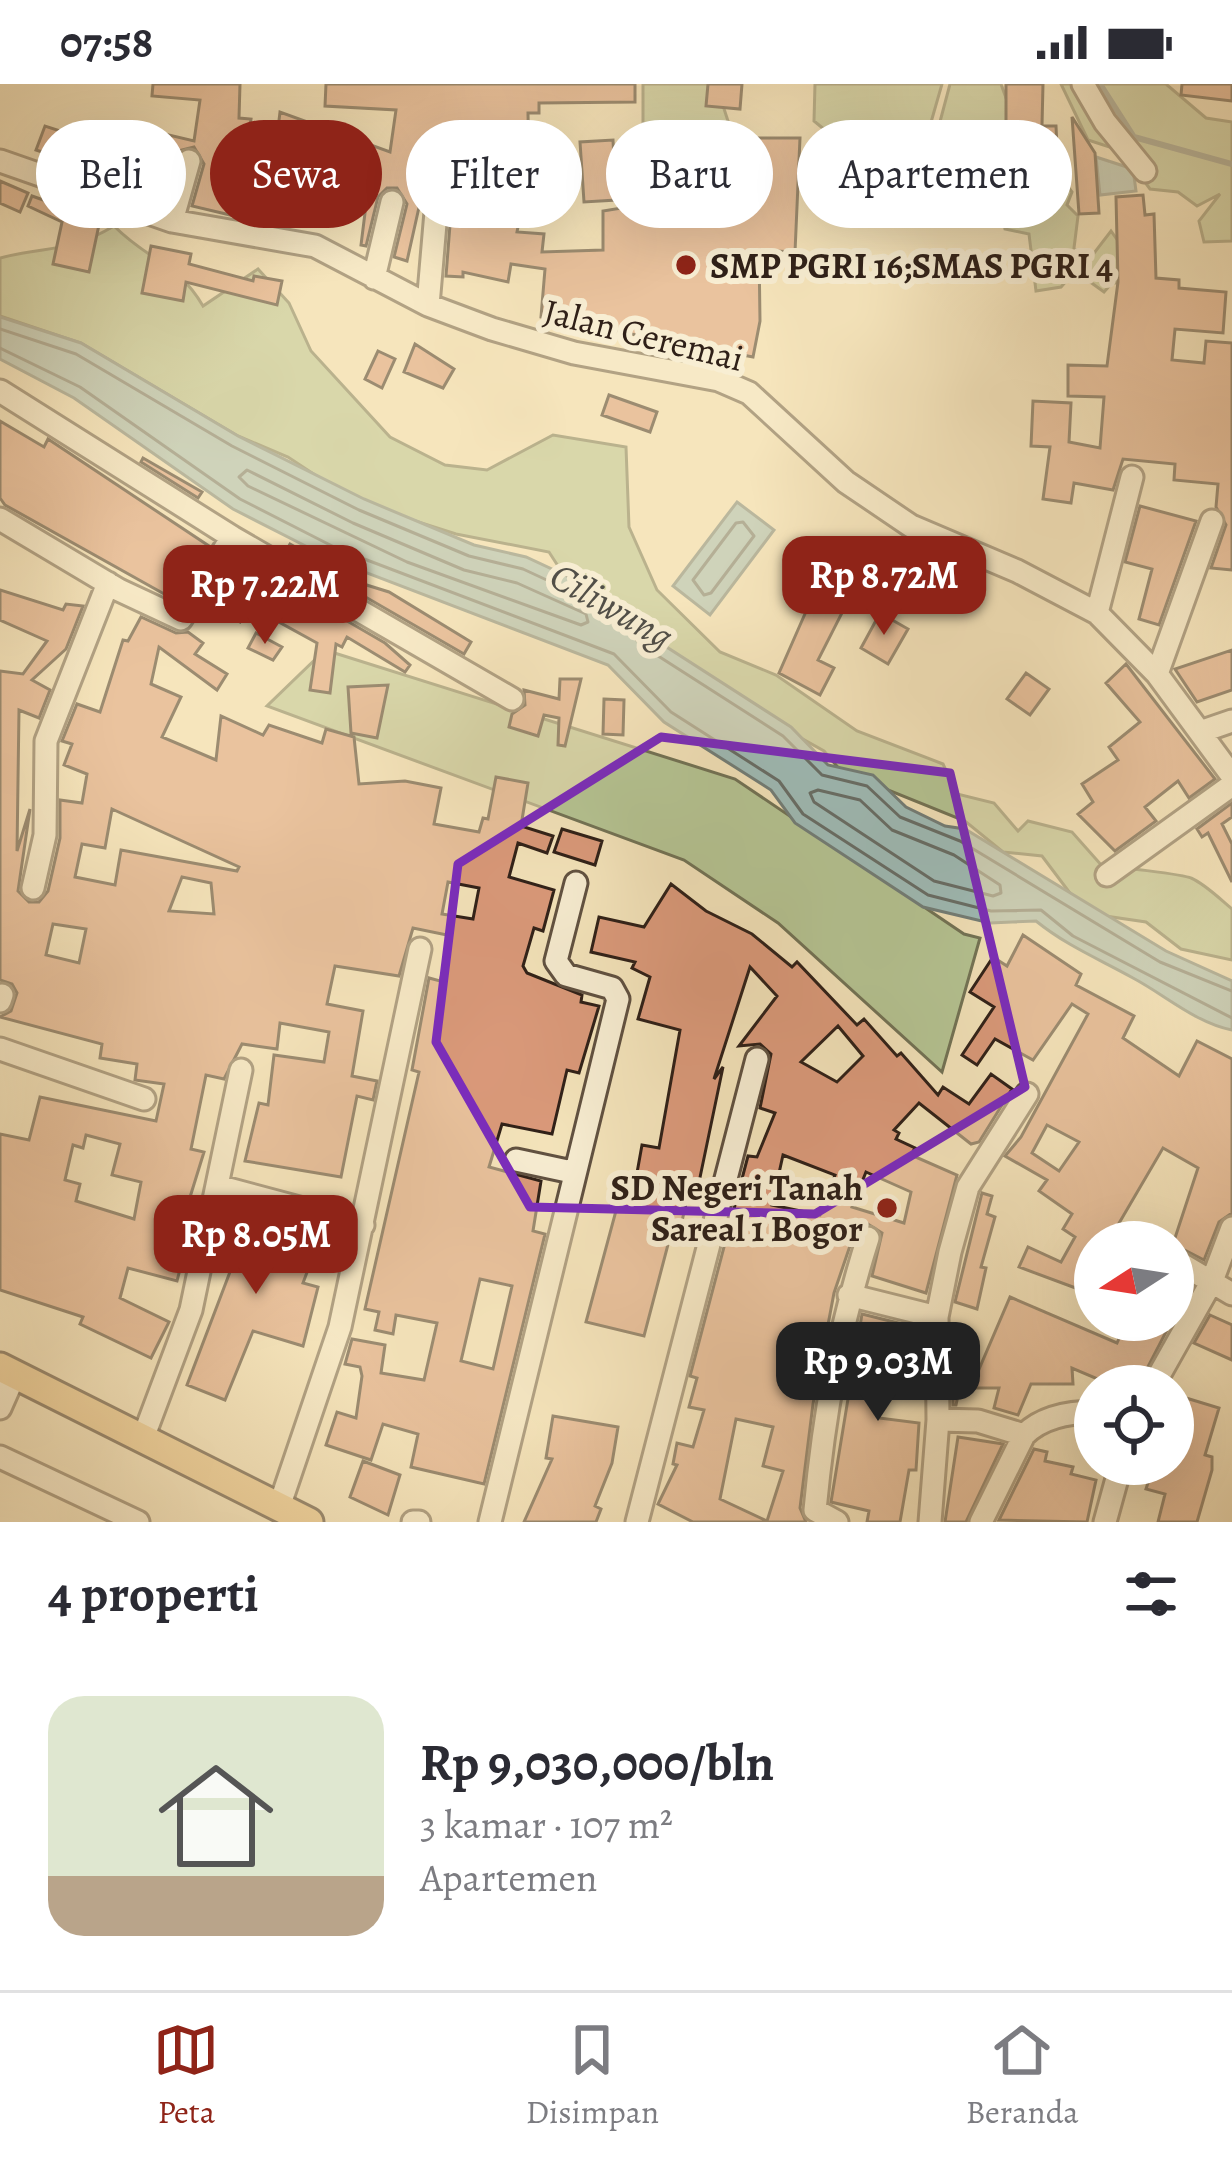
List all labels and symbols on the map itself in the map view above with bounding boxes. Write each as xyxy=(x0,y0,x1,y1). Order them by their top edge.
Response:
place label: SMP PGRI 16;SMAS PGRI 4 xyxy=(710,241,1113,290)
marker: SMP PGRI 16;SMAS PGRI 4 xyxy=(673,252,699,278)
street label: Jalan Ceremai xyxy=(539,286,749,383)
pin: Rp 8.72M xyxy=(760,536,1008,638)
pin: Rp 7.22M xyxy=(141,545,389,647)
water label: Ciliwung xyxy=(541,549,683,662)
place label: SD Negeri Tanah Sareal 1 Bogor xyxy=(611,1163,863,1253)
pin: Rp 8.05M xyxy=(132,1195,380,1297)
marker: SD Negeri Tanah Sareal 1 Bogor xyxy=(874,1195,900,1221)
north arrow xyxy=(1074,1221,1194,1341)
pin: Rp 9.03M xyxy=(754,1322,1002,1424)

